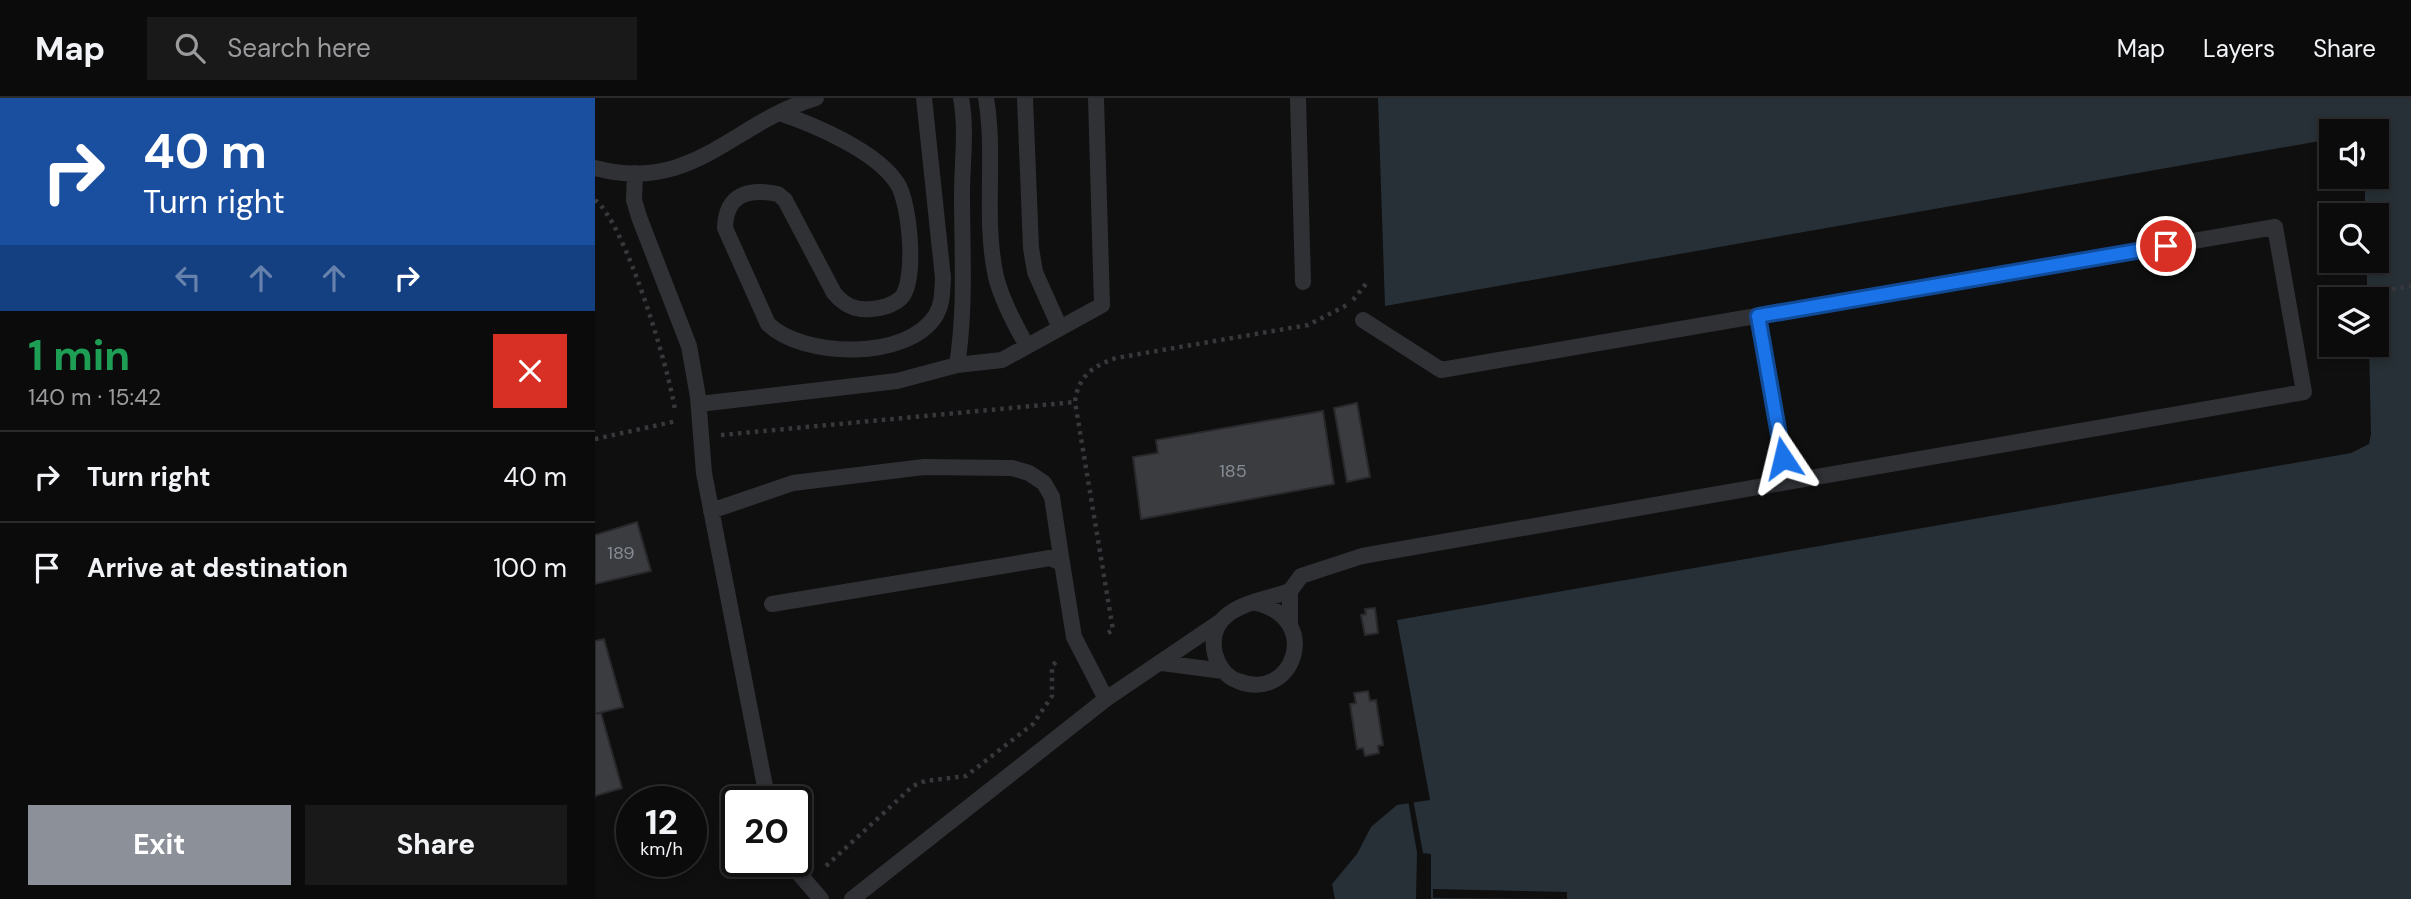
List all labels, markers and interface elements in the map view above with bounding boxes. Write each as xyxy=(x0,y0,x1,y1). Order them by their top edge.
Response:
search box xyxy=(147,17,637,80)
text: Map xyxy=(35,27,105,70)
icon: search xyxy=(171,29,209,67)
text: Search here xyxy=(227,31,371,65)
text: Map xyxy=(2117,33,2165,64)
text: Layers xyxy=(2203,33,2275,64)
text: Share xyxy=(2313,33,2376,64)
text: 40 m xyxy=(143,119,267,183)
map controls xyxy=(2319,119,2389,357)
button: sound xyxy=(2319,119,2389,189)
icon: right xyxy=(28,126,119,217)
text: Turn right xyxy=(143,181,285,223)
button: search xyxy=(2319,203,2389,273)
pin xyxy=(2136,216,2196,276)
icon: arrive xyxy=(2147,227,2185,265)
icon: left xyxy=(169,259,207,297)
icon: ahead xyxy=(242,259,280,297)
icon: ahead xyxy=(315,259,353,297)
icon: right xyxy=(388,259,426,297)
button: layers xyxy=(2319,287,2389,357)
text: 1 min xyxy=(28,328,130,383)
button: close xyxy=(493,334,567,408)
text: 140 m · 15:42 xyxy=(28,382,161,412)
position arrow xyxy=(1746,421,1820,495)
icon: right xyxy=(28,458,66,496)
house number: 185 xyxy=(1219,459,1247,483)
text: Turn right xyxy=(87,460,211,494)
text: 40 m xyxy=(503,460,567,494)
house number: 189 xyxy=(607,541,635,565)
icon: arrive xyxy=(28,549,66,587)
text: Arrive at destination xyxy=(87,551,348,585)
text: 100 m xyxy=(493,551,567,585)
speed limit sign: 20 xyxy=(721,786,812,877)
text: 12 xyxy=(645,799,678,845)
button: Exit xyxy=(28,805,291,885)
button: Share xyxy=(305,805,567,885)
text: km/h xyxy=(640,837,683,861)

